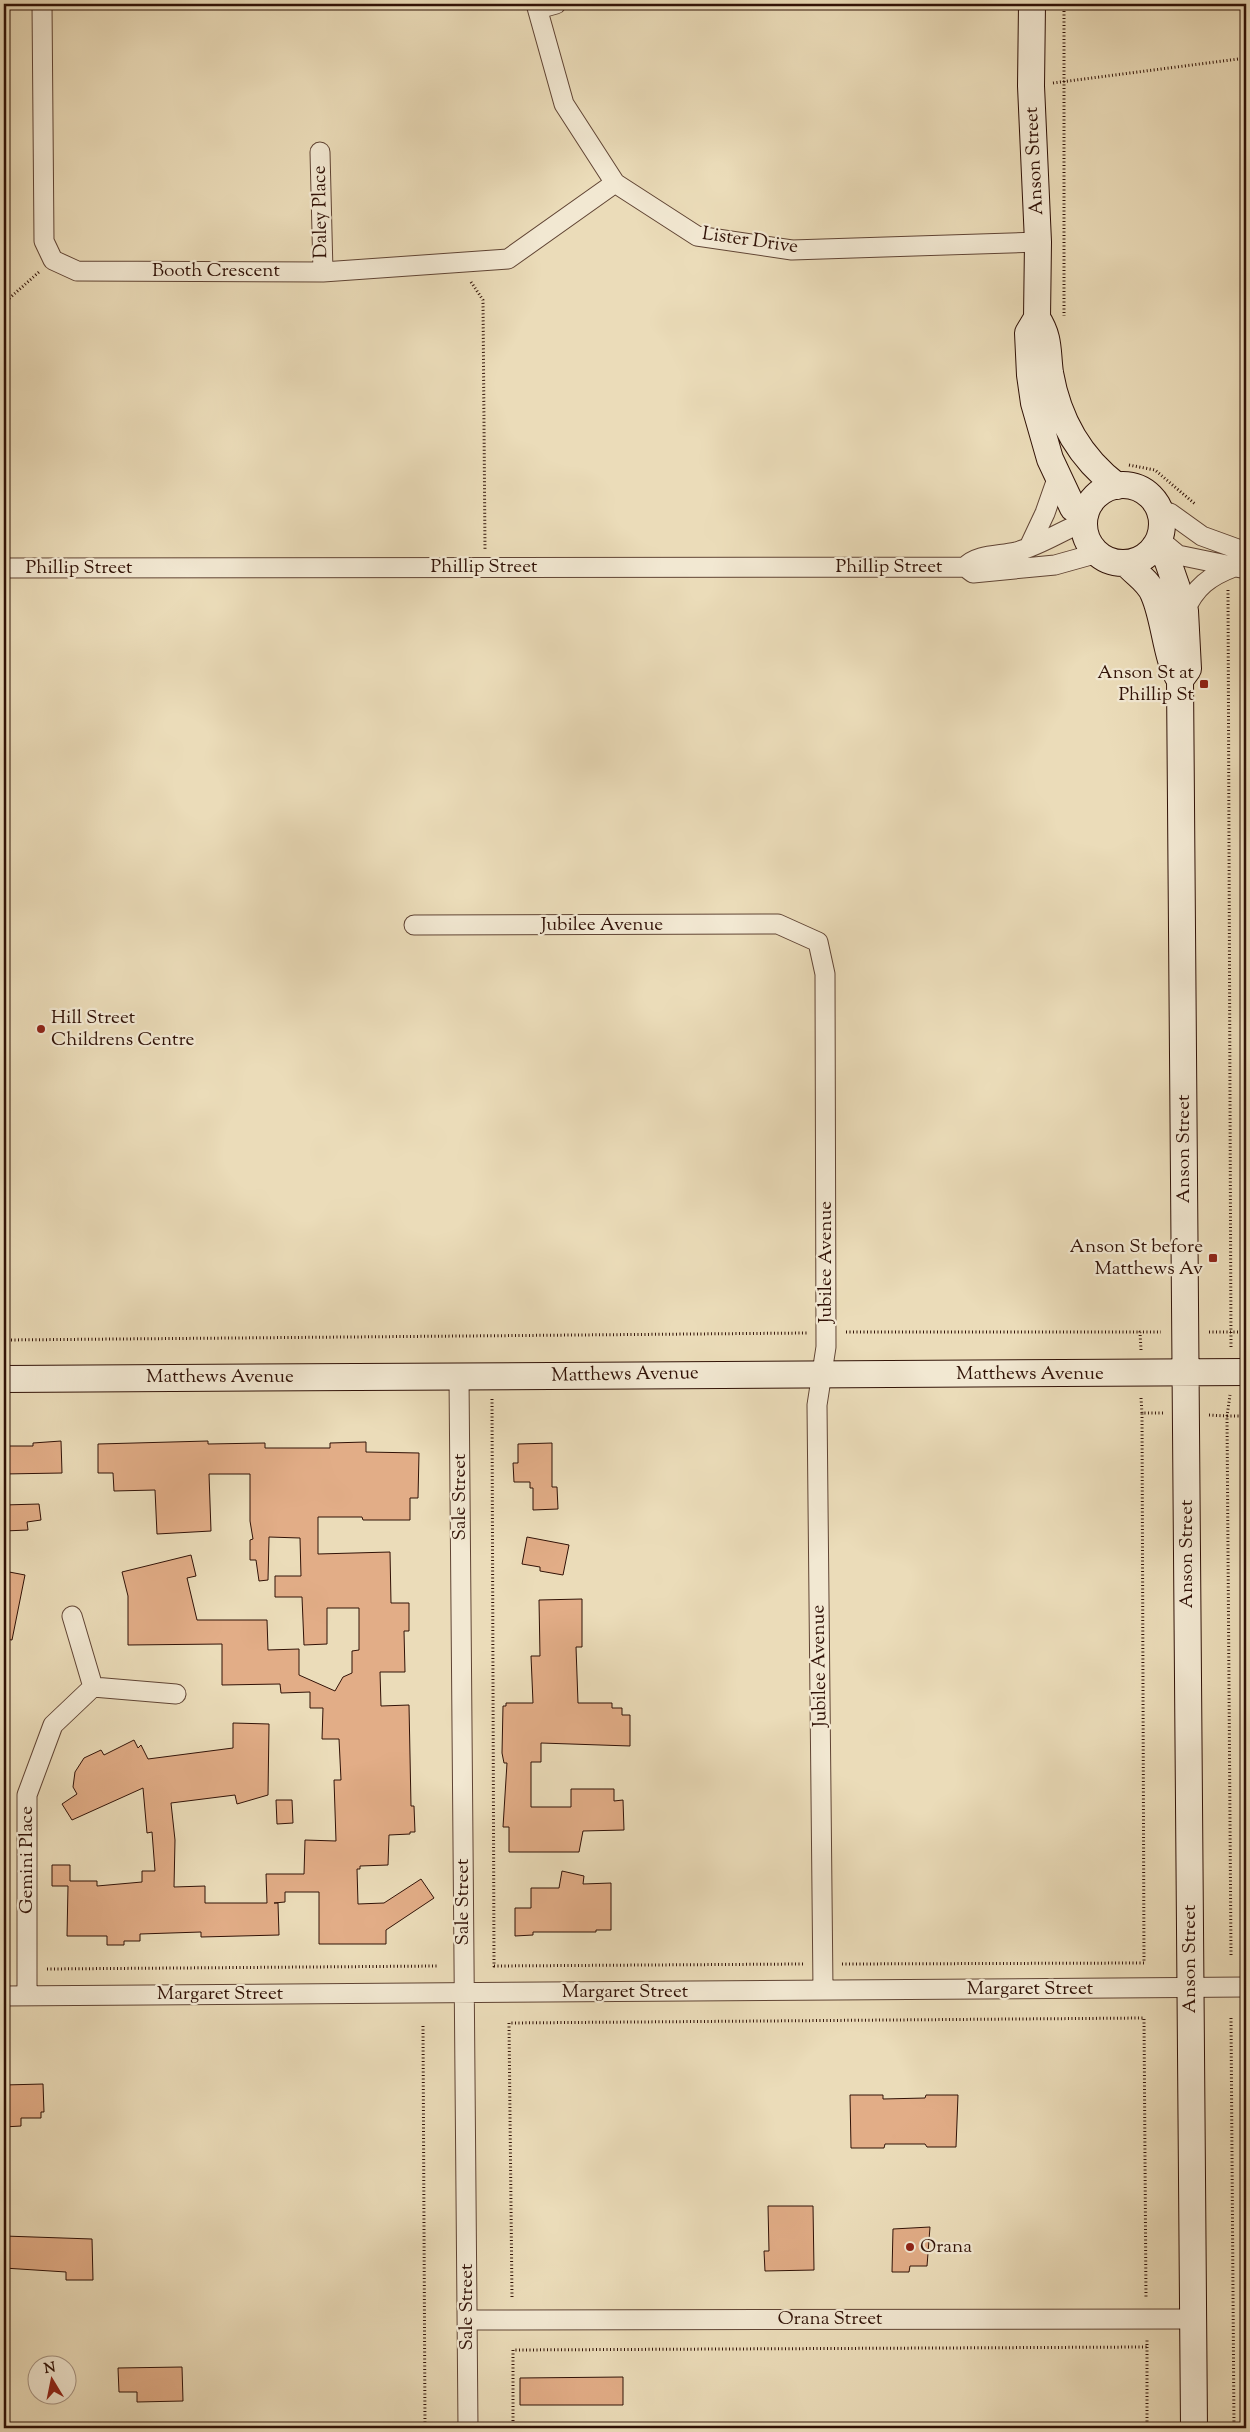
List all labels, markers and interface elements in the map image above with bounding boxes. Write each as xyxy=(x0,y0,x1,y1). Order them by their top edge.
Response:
street label: Anson Street xyxy=(1019,105,1051,216)
street label: Daley Place xyxy=(307,165,335,259)
street label: Lister Drive xyxy=(700,221,800,261)
street label: Booth Crescent xyxy=(152,258,280,285)
street label: Phillip Street xyxy=(431,554,538,581)
street label: Phillip Street xyxy=(836,554,943,581)
street label: Phillip Street xyxy=(26,555,133,582)
place label: Anson St at Phillip St xyxy=(1097,660,1194,709)
marker: Anson St at Phillip St xyxy=(1198,678,1210,690)
street label: Jubilee Avenue xyxy=(540,912,663,939)
place label: Hill Street Childrens Centre xyxy=(51,1005,195,1054)
marker: Hill Street Childrens Centre xyxy=(35,1023,47,1035)
street label: Anson Street xyxy=(1171,1094,1198,1203)
street label: Jubilee Avenue xyxy=(813,1201,840,1324)
place label: Anson St before Matthews Av xyxy=(1070,1234,1203,1283)
marker: Anson St before Matthews Av xyxy=(1207,1252,1219,1264)
street label: Matthews Avenue xyxy=(551,1360,699,1390)
street label: Matthews Avenue xyxy=(956,1361,1104,1388)
street label: Matthews Avenue xyxy=(146,1364,294,1391)
street label: Sale Street xyxy=(447,1453,474,1541)
street label: Anson Street xyxy=(1174,1499,1201,1608)
street label: Jubilee Avenue xyxy=(805,1604,835,1728)
street label: Gemini Place xyxy=(14,1806,41,1914)
street label: Sale Street xyxy=(450,1858,477,1946)
street label: Anson Street xyxy=(1177,1904,1204,2013)
street label: Margaret Street xyxy=(967,1976,1094,2003)
street label: Margaret Street xyxy=(562,1979,689,2006)
street label: Margaret Street xyxy=(157,1981,284,2008)
place label: Orana xyxy=(920,2234,972,2261)
marker: Orana xyxy=(904,2241,916,2253)
street label: Sale Street xyxy=(454,2263,481,2351)
street label: Orana Street xyxy=(777,2306,883,2333)
north arrow xyxy=(28,2354,78,2404)
text: N xyxy=(43,2358,57,2380)

